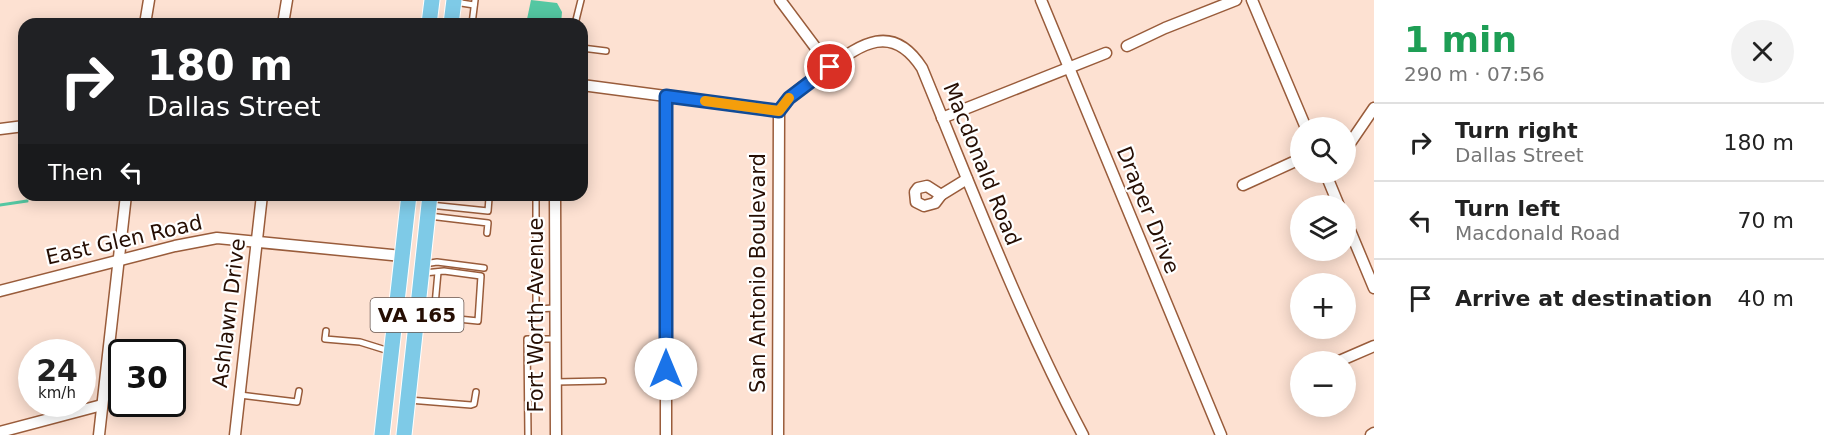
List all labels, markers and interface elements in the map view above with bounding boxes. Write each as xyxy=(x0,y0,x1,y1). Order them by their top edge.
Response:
text: 1 min xyxy=(1404,19,1517,60)
button: close xyxy=(1731,20,1794,83)
text: 180 m xyxy=(147,41,293,90)
pin xyxy=(804,41,855,92)
icon: right xyxy=(48,42,126,120)
icon: arrive xyxy=(813,50,846,83)
text: 290 m · 07:56 xyxy=(1404,62,1545,86)
street label: Macdonald Road xyxy=(938,79,1026,249)
text: Dallas Street xyxy=(147,91,321,122)
map controls xyxy=(1290,117,1356,417)
button: search xyxy=(1290,117,1356,183)
text: Turn right xyxy=(1455,118,1578,143)
icon: right xyxy=(1404,126,1437,159)
text: 180 m xyxy=(1724,130,1794,155)
street label: Draper Drive xyxy=(1112,143,1184,277)
text: Dallas Street xyxy=(1455,143,1584,167)
street label: San Antonio Boulevard xyxy=(746,153,770,393)
icon: left xyxy=(115,156,148,189)
text: Then xyxy=(48,160,103,185)
button: layers xyxy=(1290,195,1356,261)
text: Turn left xyxy=(1455,196,1560,221)
icon: left xyxy=(1404,204,1437,237)
text: 70 m xyxy=(1738,208,1794,233)
street label: East Glen Road xyxy=(43,210,205,270)
street label: Fort Worth Avenue xyxy=(524,218,548,412)
text: Macdonald Road xyxy=(1455,221,1620,245)
street label: Ashlawn Drive xyxy=(208,237,250,389)
button: + xyxy=(1290,273,1356,339)
icon: arrive xyxy=(1404,282,1437,315)
text: Arrive at destination xyxy=(1455,286,1712,311)
text: 40 m xyxy=(1738,286,1794,311)
road number: VA 165 xyxy=(370,298,464,332)
position arrow xyxy=(634,337,698,401)
speed limit sign: 30 xyxy=(108,339,186,417)
button: − xyxy=(1290,351,1356,417)
text: 24 xyxy=(36,353,78,388)
text: km/h xyxy=(38,384,76,402)

